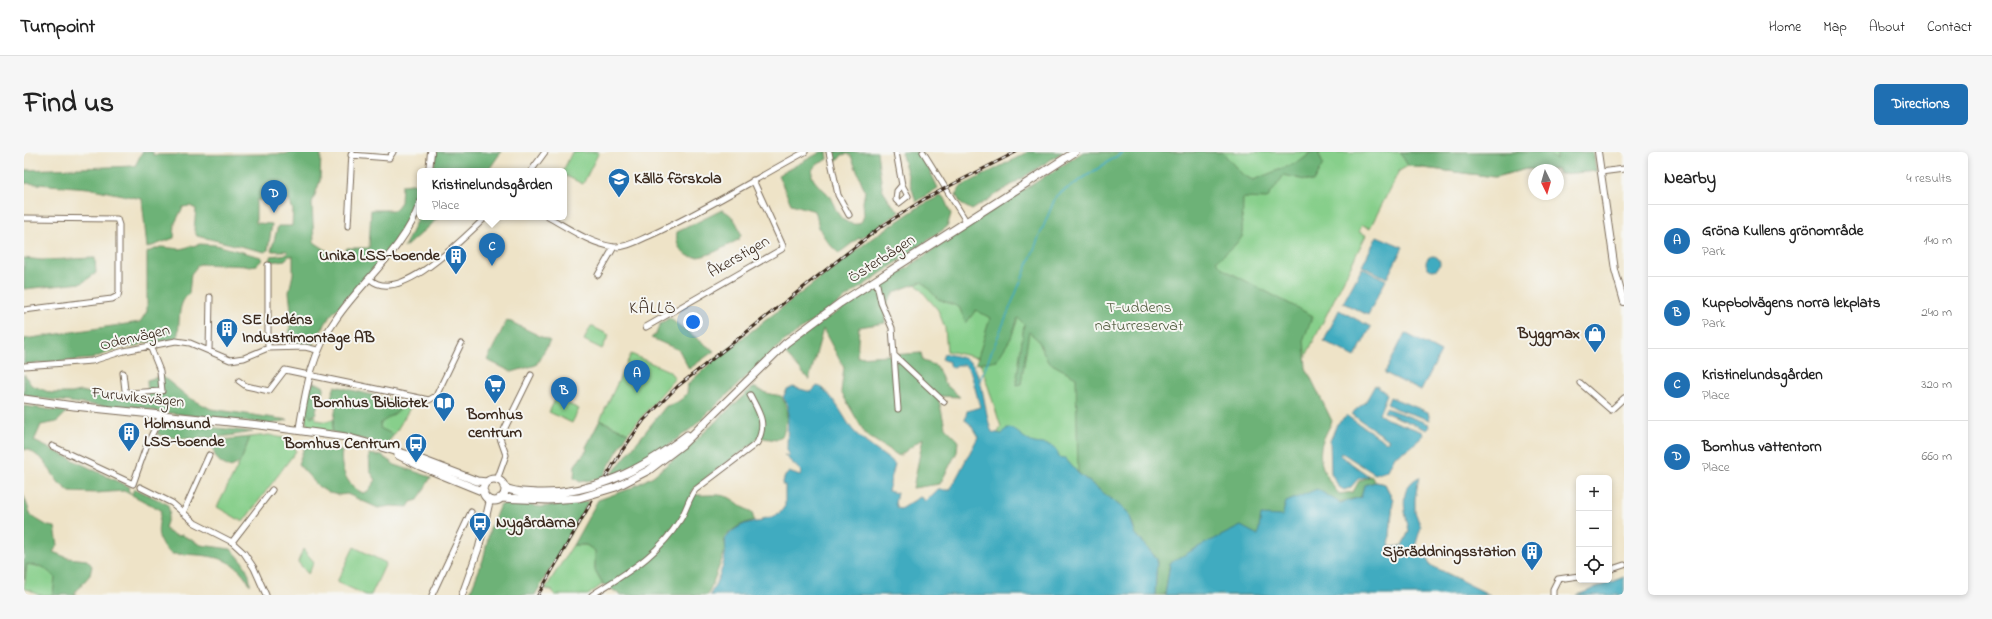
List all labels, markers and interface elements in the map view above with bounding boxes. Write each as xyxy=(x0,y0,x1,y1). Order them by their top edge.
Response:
text: Turnpoint xyxy=(20,14,95,41)
text: Home xyxy=(1769,17,1801,38)
text: Map xyxy=(1823,17,1847,38)
text: About xyxy=(1869,17,1905,38)
text: Contact xyxy=(1927,17,1972,38)
text: Find us xyxy=(24,84,114,125)
button: Directions xyxy=(1874,84,1968,125)
north arrow xyxy=(1528,164,1564,200)
school or university icon: Källö förskola xyxy=(606,166,632,199)
text: Nearby xyxy=(1664,166,1716,191)
place label: Källö förskola xyxy=(634,167,722,191)
popup xyxy=(417,168,567,220)
text: 4 results xyxy=(1906,169,1952,188)
text: Kristinelundsgården xyxy=(432,174,552,196)
pin: D xyxy=(261,180,287,213)
text: Place xyxy=(432,196,459,215)
text: Gröna Kullens grönområde xyxy=(1702,220,1863,242)
street label: Österbågen xyxy=(844,228,920,290)
street label: Åkerstigen xyxy=(704,230,774,284)
text: A xyxy=(1673,231,1681,250)
text: 140 m xyxy=(1924,231,1952,250)
pin: C xyxy=(479,233,505,266)
text: Park xyxy=(1702,242,1726,261)
building icon: Unika LSS-boende xyxy=(443,243,469,276)
place label: Unika LSS-boende xyxy=(319,244,441,268)
text: Kuppbolvägens norra lekplats xyxy=(1702,292,1880,314)
district label: KÄLLÖ xyxy=(629,296,677,321)
park label: T-uddens naturreservat xyxy=(1095,296,1184,338)
text: B xyxy=(1673,303,1681,322)
text: 240 m xyxy=(1921,303,1952,322)
place label: SE Lodéns Industrimontage AB xyxy=(242,308,375,351)
your location xyxy=(683,312,703,332)
text: Park xyxy=(1702,314,1726,333)
building icon: SE Lodéns Industrimontage AB xyxy=(214,316,240,349)
street label: Odenvägen xyxy=(98,318,172,358)
shop icon: Byggmax xyxy=(1582,321,1608,354)
place label: Byggmax xyxy=(1517,322,1580,347)
pin: A xyxy=(624,360,650,393)
text: Kristinelundsgården xyxy=(1702,364,1823,386)
supermarket icon: Bomhus centrum xyxy=(482,372,508,405)
text: C xyxy=(1673,375,1681,394)
text: 320 m xyxy=(1921,375,1952,394)
pin: B xyxy=(551,377,577,410)
street label: Furuviksvägen xyxy=(89,381,186,415)
text: Place xyxy=(1702,386,1730,405)
library icon: Bomhus Bibliotek xyxy=(431,390,457,423)
place label: Bomhus Bibliotek xyxy=(312,391,429,415)
place label: Bomhus centrum xyxy=(466,403,523,445)
place label: Holmsund LSS-boende xyxy=(144,412,225,454)
building icon: Holmsund LSS-boende xyxy=(116,420,142,453)
bus stop icon: Bomhus Centrum xyxy=(403,431,429,464)
place label: Bomhus Centrum xyxy=(283,432,401,456)
text: Bomhus vattentorn xyxy=(1702,436,1822,458)
text: D xyxy=(1672,447,1682,466)
text: 660 m xyxy=(1922,447,1952,466)
text: Place xyxy=(1702,458,1730,477)
map controls xyxy=(1576,475,1612,583)
button: + xyxy=(1576,475,1612,511)
bus stop icon: Nygårdarna xyxy=(467,510,493,543)
place label: Nygårdarna xyxy=(496,511,576,536)
button: − xyxy=(1576,511,1612,547)
building icon: Sjöräddningsstation xyxy=(1519,539,1545,572)
place label: Sjöräddningsstation xyxy=(1383,540,1516,565)
button: locate xyxy=(1576,547,1612,583)

